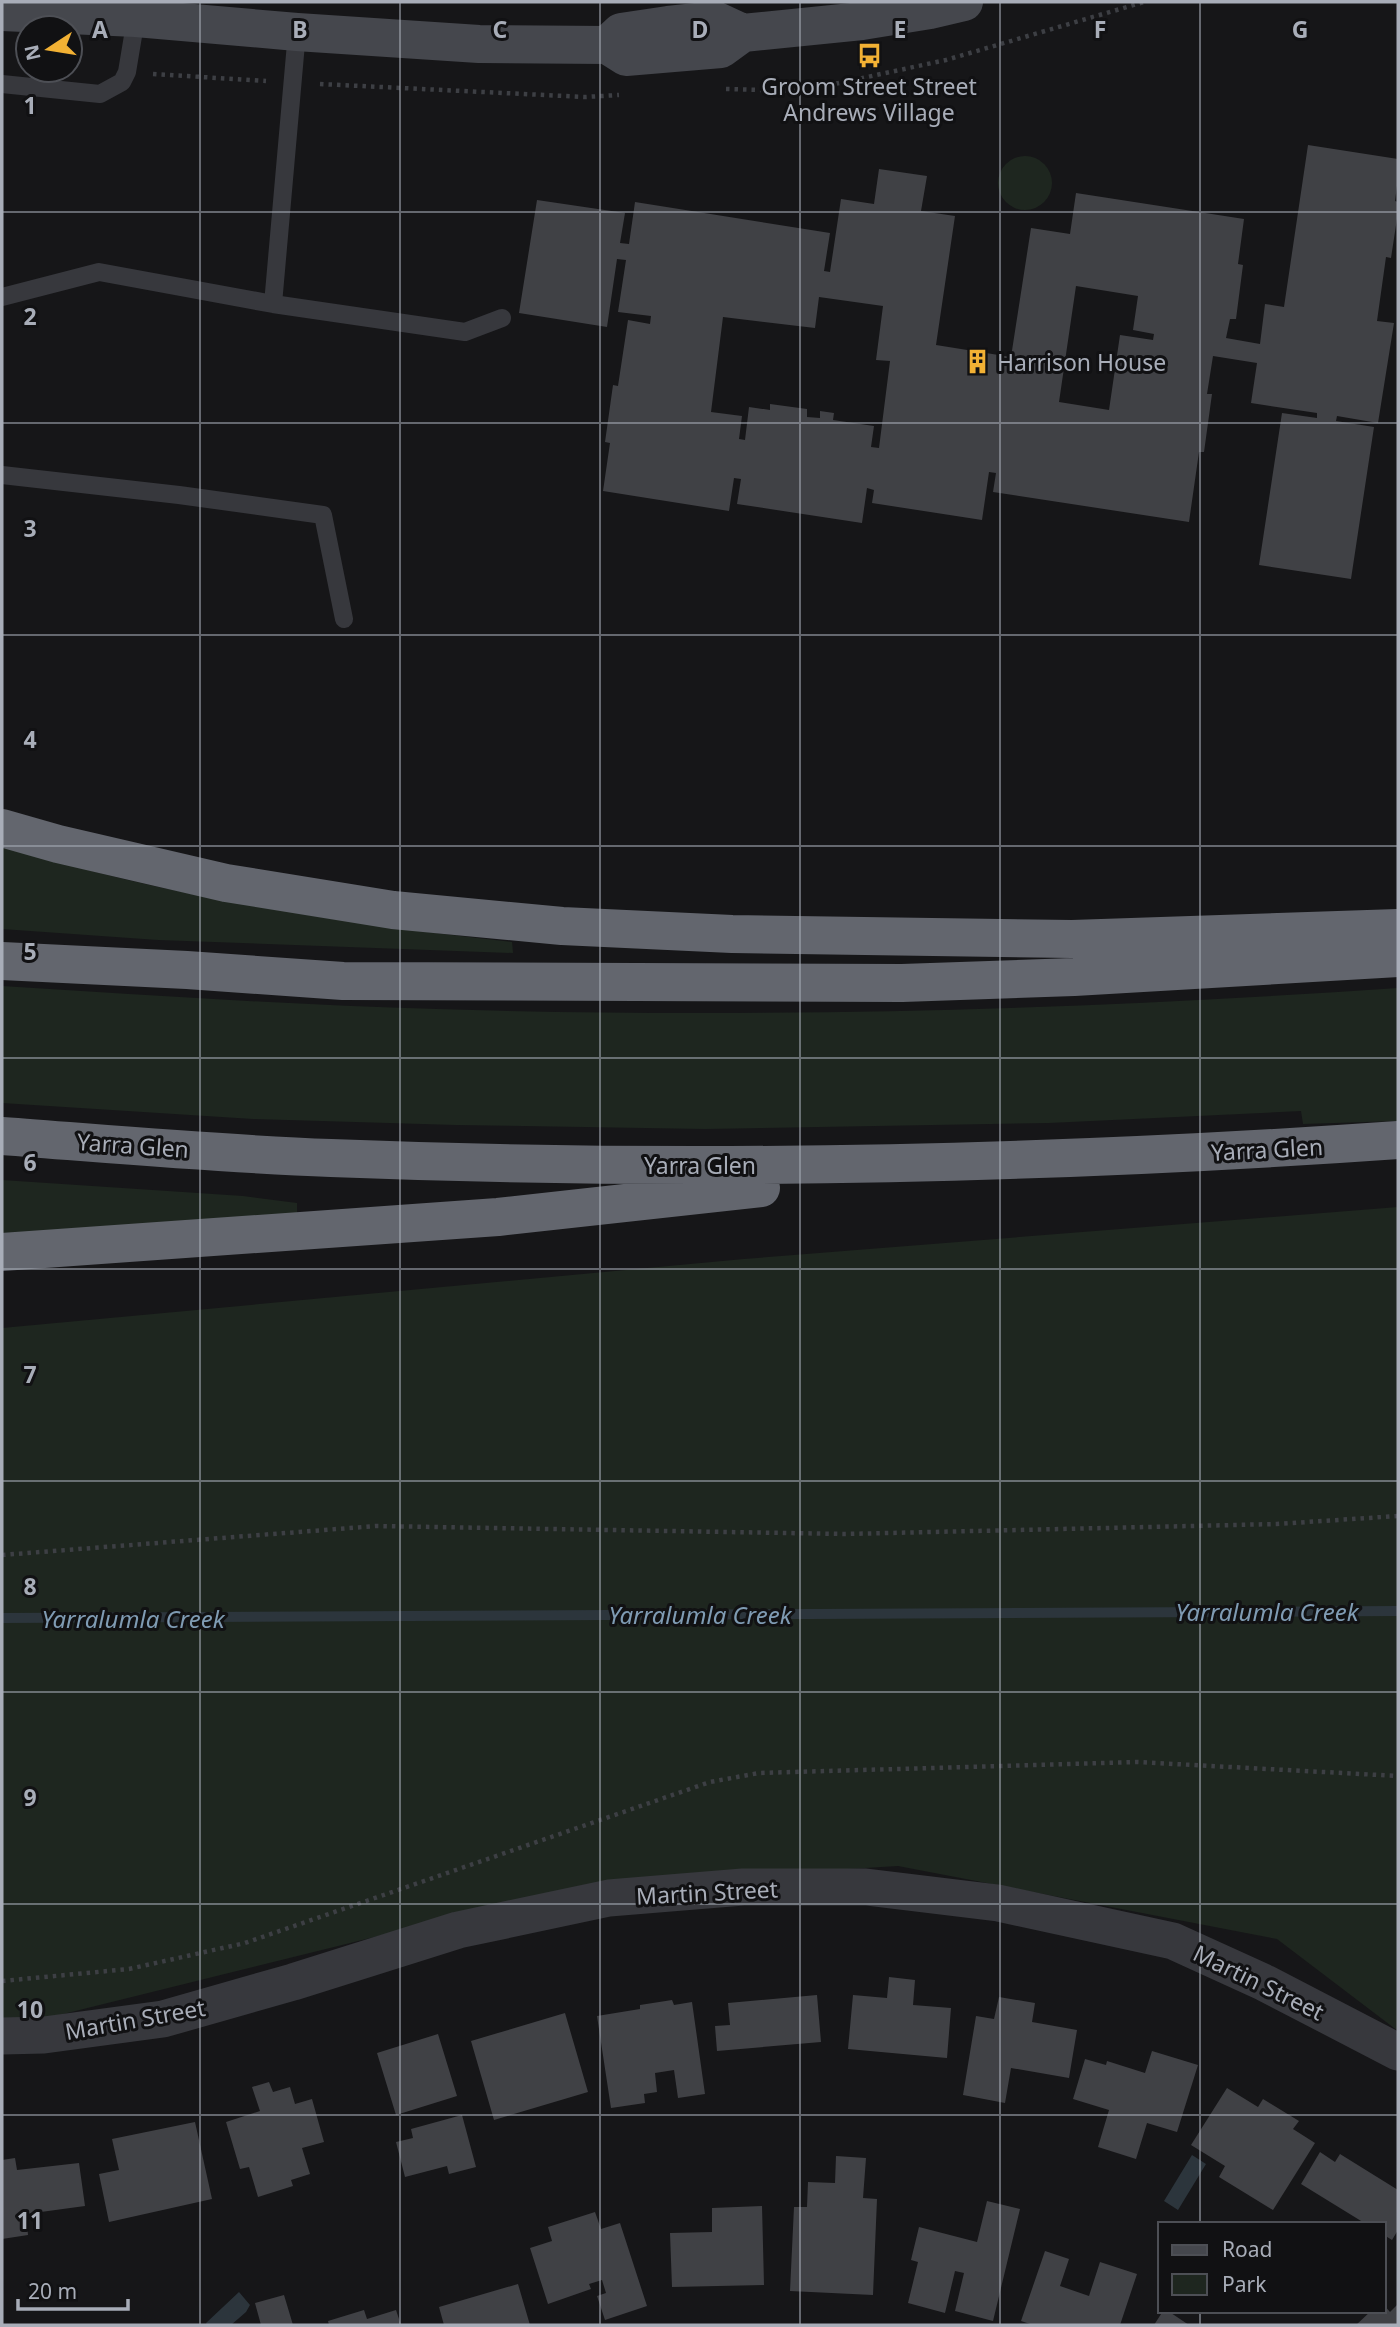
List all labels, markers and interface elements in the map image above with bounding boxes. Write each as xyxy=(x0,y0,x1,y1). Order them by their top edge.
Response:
text: A xyxy=(92,13,108,45)
text: B xyxy=(292,13,308,45)
text: C xyxy=(493,13,508,45)
text: D xyxy=(692,13,708,45)
text: E xyxy=(894,13,906,45)
text: F xyxy=(1094,13,1106,45)
text: G xyxy=(1292,13,1308,45)
north arrow xyxy=(14,14,84,84)
text: N xyxy=(18,42,47,63)
bus stop icon: Groom Street Street Andrews Village xyxy=(855,42,883,70)
place label: Groom Street Street Andrews Village xyxy=(761,70,977,128)
text: 1 xyxy=(23,89,37,121)
text: 2 xyxy=(23,300,37,332)
place label: Harrison House xyxy=(997,346,1166,378)
building icon: Harrison House xyxy=(963,348,991,376)
text: 3 xyxy=(23,512,37,544)
text: 4 xyxy=(23,723,37,755)
text: 5 xyxy=(23,935,37,967)
street label: Yarra Glen xyxy=(76,1125,190,1165)
street label: Yarra Glen xyxy=(1210,1130,1324,1168)
text: 6 xyxy=(23,1146,37,1178)
street label: Yarra Glen xyxy=(644,1149,756,1181)
text: 7 xyxy=(23,1358,37,1390)
text: 8 xyxy=(23,1570,37,1602)
water label: Yarralumla Creek xyxy=(1175,1595,1360,1628)
water label: Yarralumla Creek xyxy=(608,1598,793,1631)
water label: Yarralumla Creek xyxy=(41,1602,226,1635)
text: 9 xyxy=(23,1781,37,1813)
street label: Martin Street xyxy=(635,1872,779,1912)
street label: Martin Street xyxy=(1188,1937,1330,2027)
street label: Martin Street xyxy=(62,1991,208,2047)
text: 10 xyxy=(17,1993,43,2025)
text: 11 xyxy=(17,2204,43,2236)
legend xyxy=(1158,2222,1386,2313)
text: Road xyxy=(1222,2235,1272,2263)
scale bar xyxy=(18,2268,128,2312)
text: Park xyxy=(1222,2270,1267,2298)
text: 20 m xyxy=(28,2277,77,2305)

